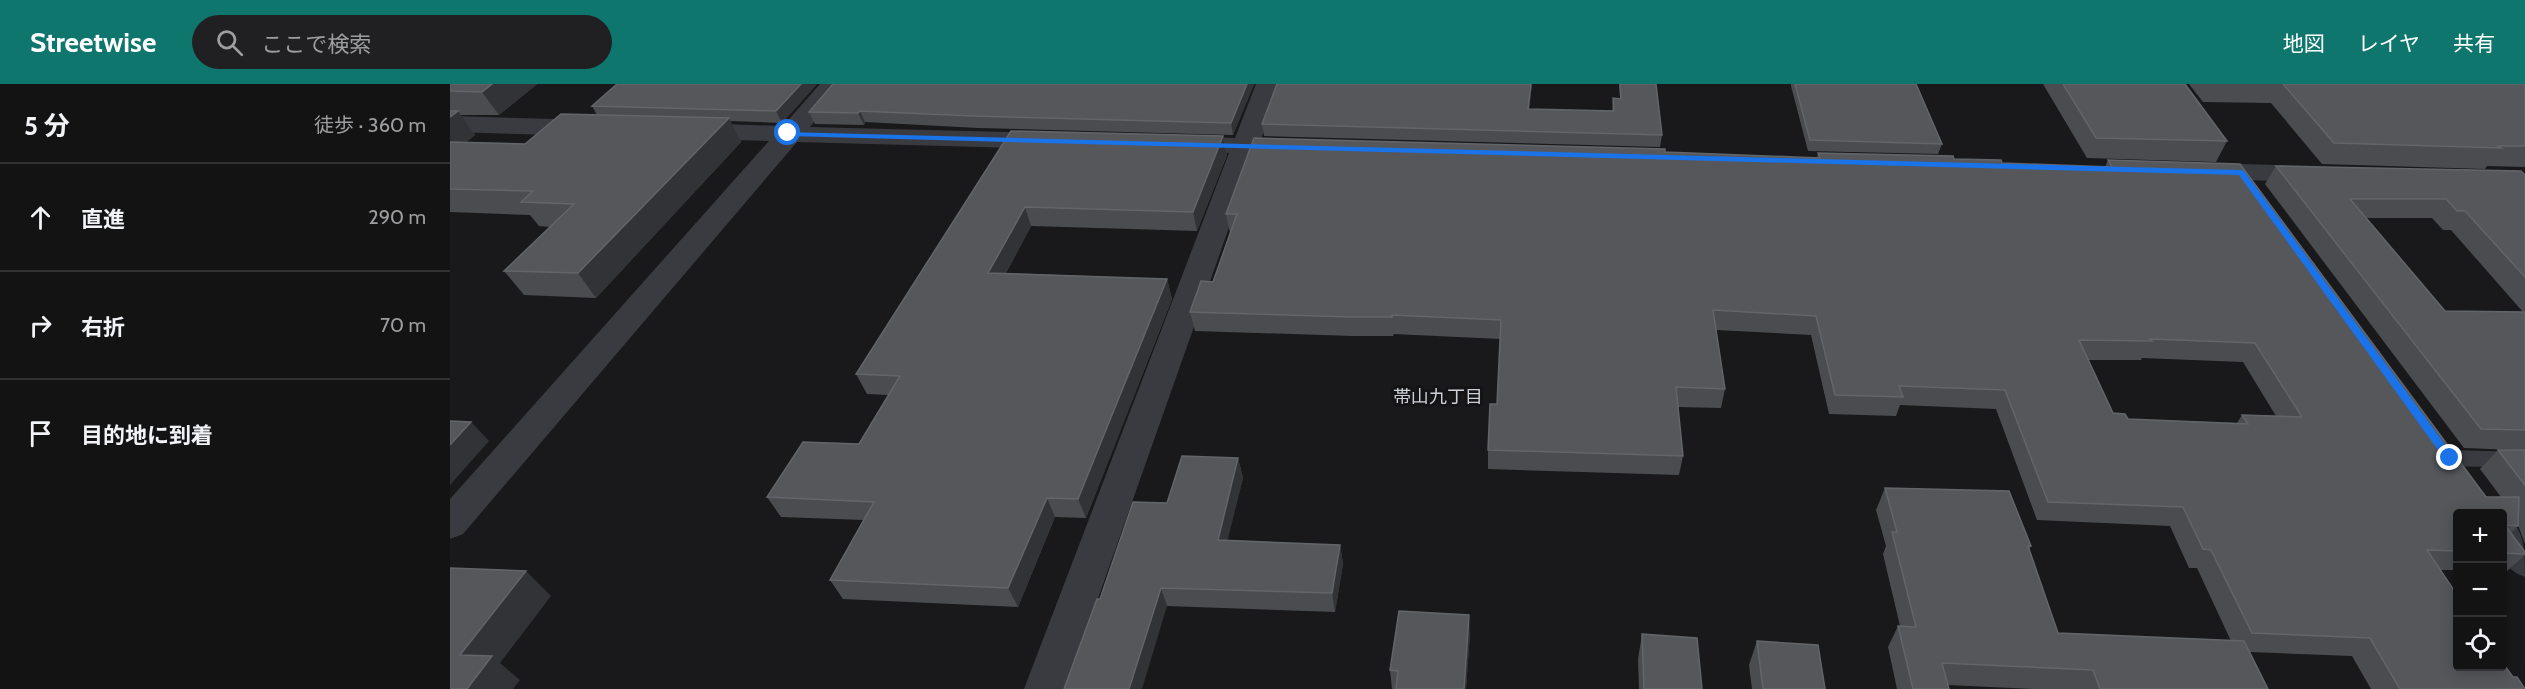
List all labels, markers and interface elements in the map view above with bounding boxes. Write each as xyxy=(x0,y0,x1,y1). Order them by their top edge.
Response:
search box xyxy=(192,15,612,69)
text: Streetwise xyxy=(30,25,156,59)
icon: search xyxy=(213,26,246,59)
text: ここで検索 xyxy=(261,31,371,58)
text: 地図 xyxy=(2283,31,2325,56)
text: レイヤ xyxy=(2358,31,2420,56)
text: 共有 xyxy=(2453,31,2495,56)
text: 5 分 xyxy=(24,110,70,142)
text: 徒歩 · 360 m xyxy=(314,113,426,137)
route start xyxy=(774,119,800,145)
icon: ahead xyxy=(24,201,57,234)
text: 290 m xyxy=(368,205,426,229)
text: 直進 xyxy=(81,206,125,233)
icon: right xyxy=(24,309,57,342)
text: 70 m xyxy=(380,313,426,337)
text: 右折 xyxy=(81,314,125,341)
district label: 帯山九丁目 xyxy=(1393,386,1483,408)
icon: arrive xyxy=(24,417,57,450)
text: 目的地に到着 xyxy=(81,422,213,449)
route end xyxy=(2436,444,2462,470)
map controls xyxy=(2453,509,2507,671)
button: + xyxy=(2453,509,2507,563)
button: − xyxy=(2453,563,2507,617)
button: locate xyxy=(2453,617,2507,671)

